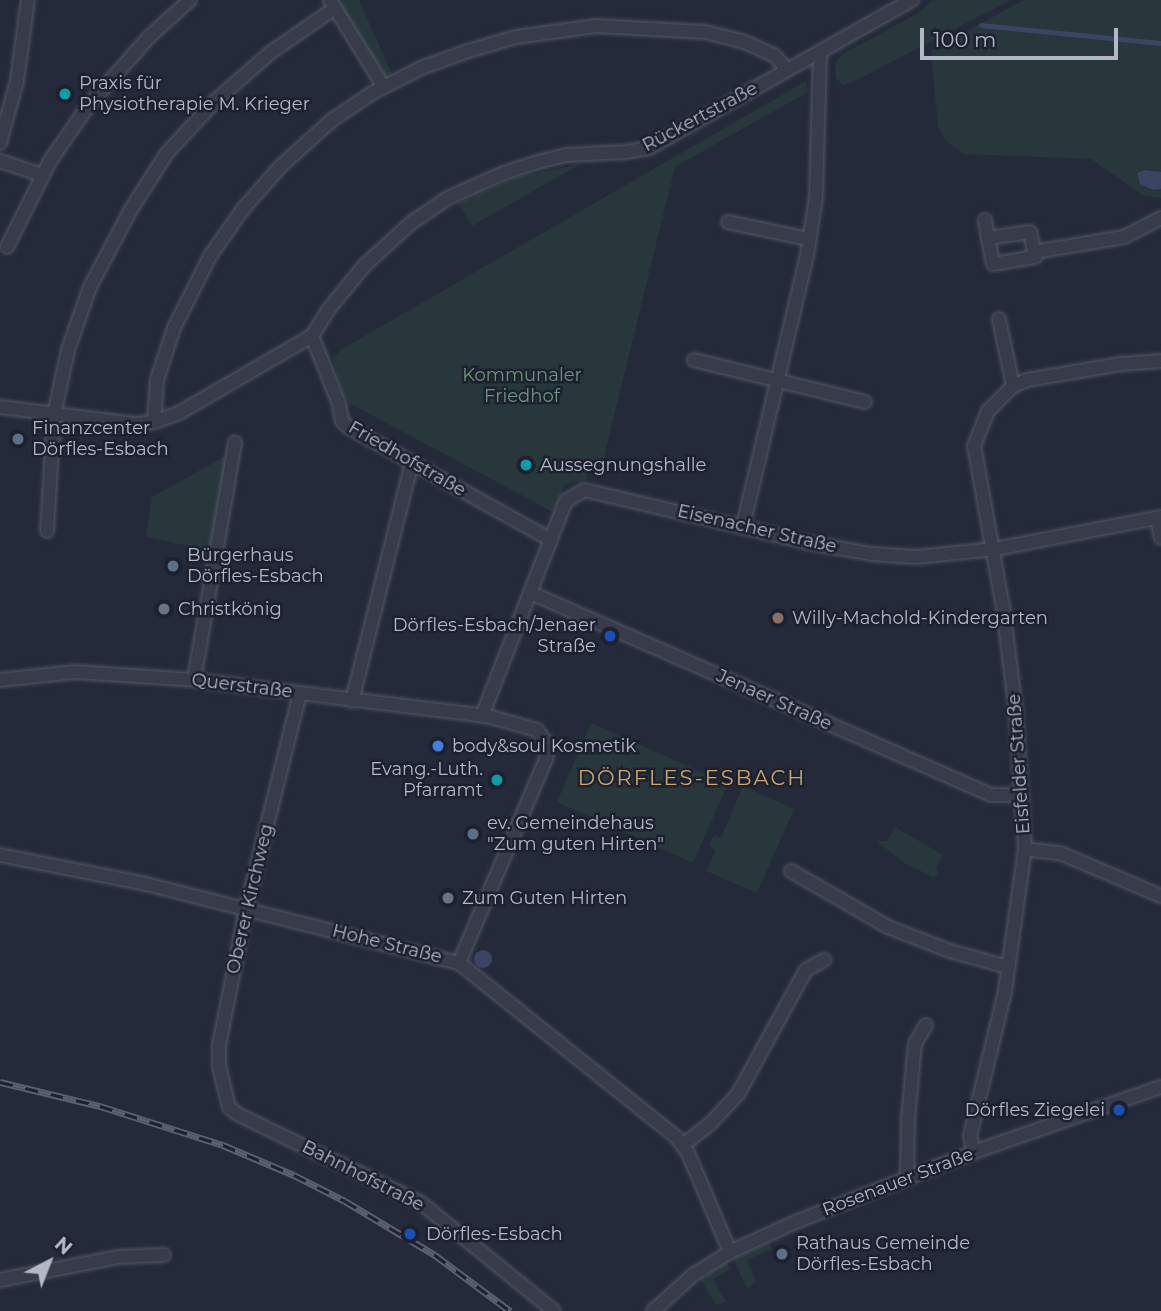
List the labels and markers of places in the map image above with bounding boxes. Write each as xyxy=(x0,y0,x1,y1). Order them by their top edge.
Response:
place label: Praxis für Physiotherapie M. Krieger xyxy=(79,73,310,116)
marker: Praxis für Physiotherapie M. Krieger xyxy=(57,86,73,102)
place label: Finanzcenter Dörfles-Esbach xyxy=(32,418,169,460)
marker: Finanzcenter Dörfles-Esbach xyxy=(10,431,26,447)
place label: Aussegnungshalle xyxy=(540,454,706,476)
marker: Aussegnungshalle xyxy=(518,457,534,473)
place label: Bürgerhaus Dörfles-Esbach xyxy=(187,545,324,588)
marker: Bürgerhaus Dörfles-Esbach xyxy=(165,558,181,574)
place label: Christkönig xyxy=(178,598,282,620)
marker: Christkönig xyxy=(156,601,172,617)
place label: Willy-Machold-Kindergarten xyxy=(792,607,1048,629)
marker: Willy-Machold-Kindergarten xyxy=(770,610,786,626)
place label: Dörfles-Esbach/Jenaer Straße xyxy=(393,615,596,658)
marker: Dörfles-Esbach/Jenaer Straße xyxy=(602,628,618,644)
place label: body&soul Kosmetik xyxy=(452,735,636,757)
marker: body&soul Kosmetik xyxy=(430,738,446,754)
place label: Evang.-Luth. Pfarramt xyxy=(370,759,483,802)
marker: Evang.-Luth. Pfarramt xyxy=(489,772,505,788)
place label: ev. Gemeindehaus "Zum guten Hirten" xyxy=(487,813,664,856)
marker: ev. Gemeindehaus "Zum guten Hirten" xyxy=(465,826,481,842)
place label: Zum Guten Hirten xyxy=(462,887,627,909)
marker: Zum Guten Hirten xyxy=(440,890,456,906)
place label: Dörfles Ziegelei xyxy=(965,1099,1105,1121)
marker: Dörfles Ziegelei xyxy=(1111,1102,1127,1118)
place label: Dörfles-Esbach xyxy=(426,1223,563,1245)
marker: Dörfles-Esbach xyxy=(400,1224,420,1244)
place label: Rathaus Gemeinde Dörfles-Esbach xyxy=(796,1233,970,1276)
marker: Rathaus Gemeinde Dörfles-Esbach xyxy=(774,1246,790,1262)

